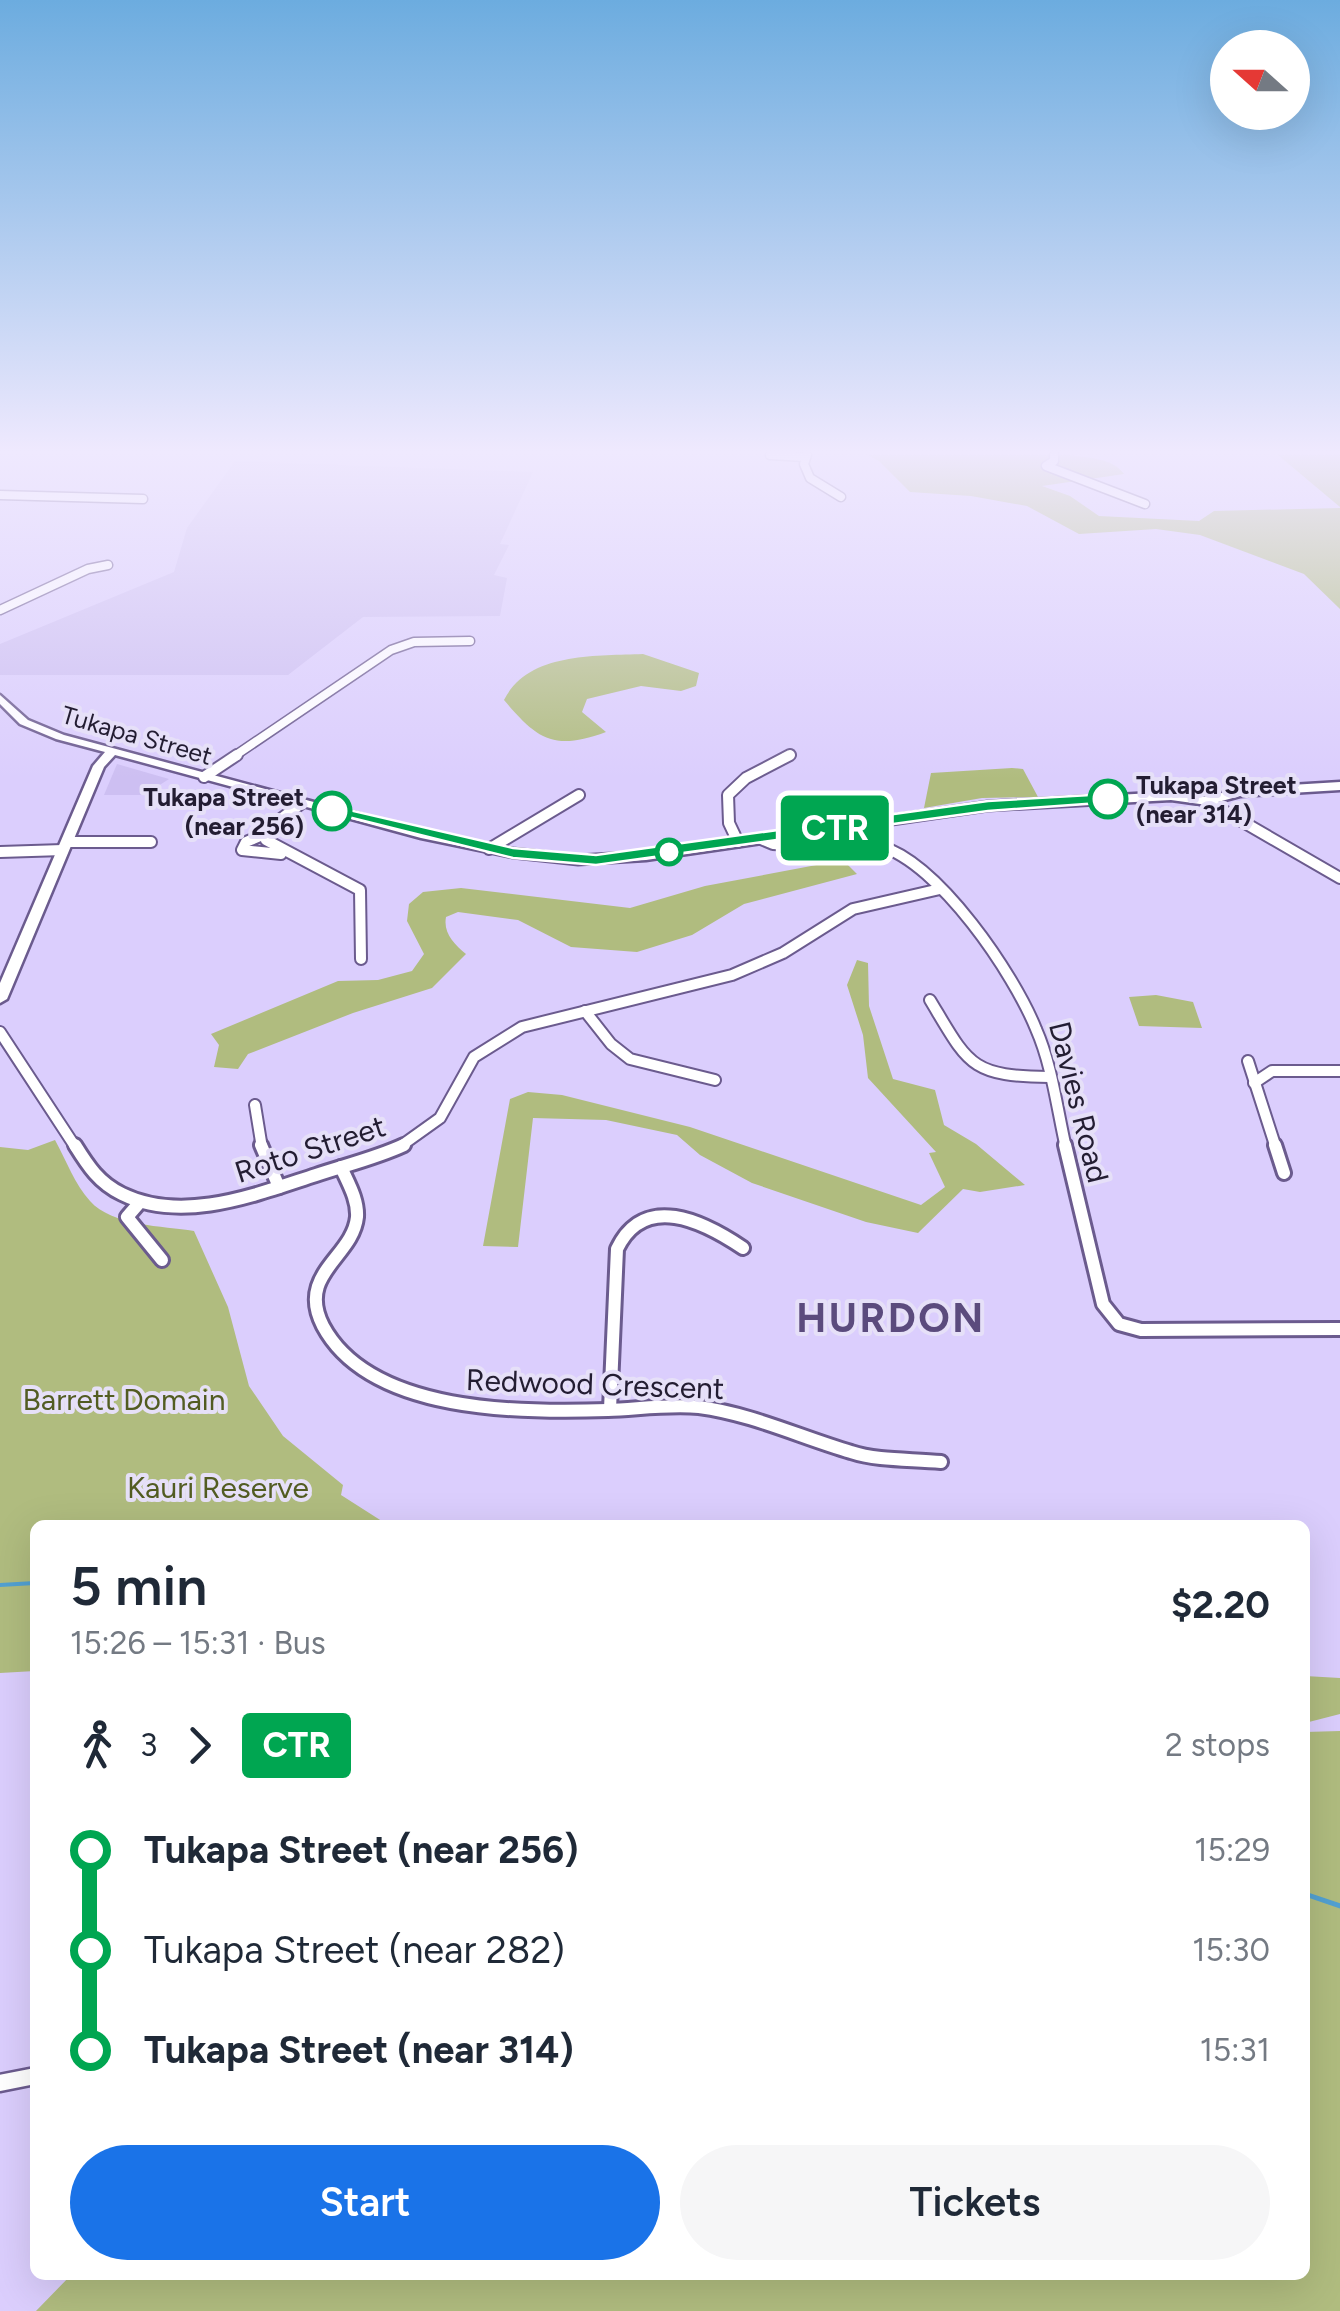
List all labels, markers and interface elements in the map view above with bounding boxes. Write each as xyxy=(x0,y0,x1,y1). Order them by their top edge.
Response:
north arrow xyxy=(1210,30,1310,130)
map controls xyxy=(1210,30,1310,130)
street label: Tukapa Street xyxy=(58,699,216,771)
place label: Tukapa Street (near 314) xyxy=(1136,770,1297,829)
marker: Tukapa Street (near 314) xyxy=(1089,780,1127,818)
place label: Tukapa Street (near 256) xyxy=(143,782,304,841)
marker: Tukapa Street (near 256) xyxy=(313,792,351,830)
line badge: CTR xyxy=(778,796,892,860)
text: CTR xyxy=(801,807,869,849)
unlabelled marker xyxy=(656,839,682,865)
street label: Davies Road xyxy=(1041,1017,1117,1187)
street label: Roto Street xyxy=(230,1107,390,1191)
district label: HURDON xyxy=(796,1294,986,1342)
street label: Redwood Crescent xyxy=(465,1361,725,1407)
park label: Barrett Domain xyxy=(23,1381,225,1418)
park label: Kauri Reserve xyxy=(127,1469,309,1506)
text: 5 min xyxy=(70,1553,207,1619)
text: $2.20 xyxy=(1171,1582,1270,1628)
text: 15:26 – 15:31 · Bus xyxy=(70,1624,326,1662)
icon: walk xyxy=(70,1718,125,1773)
icon: forward xyxy=(172,1718,227,1773)
text: CTR xyxy=(262,1724,331,1766)
text: 3 xyxy=(140,1726,157,1764)
text: 2 stops xyxy=(1165,1726,1270,1764)
text: Tukapa Street (near 256) xyxy=(144,1827,579,1873)
text: 15:29 xyxy=(1194,1831,1270,1869)
text: Tukapa Street (near 282) xyxy=(144,1927,565,1973)
text: 15:30 xyxy=(1192,1931,1270,1969)
text: Tukapa Street (near 314) xyxy=(144,2027,574,2073)
text: 15:31 xyxy=(1200,2031,1270,2069)
button: Start xyxy=(70,2145,660,2260)
button: Tickets xyxy=(680,2145,1270,2260)

